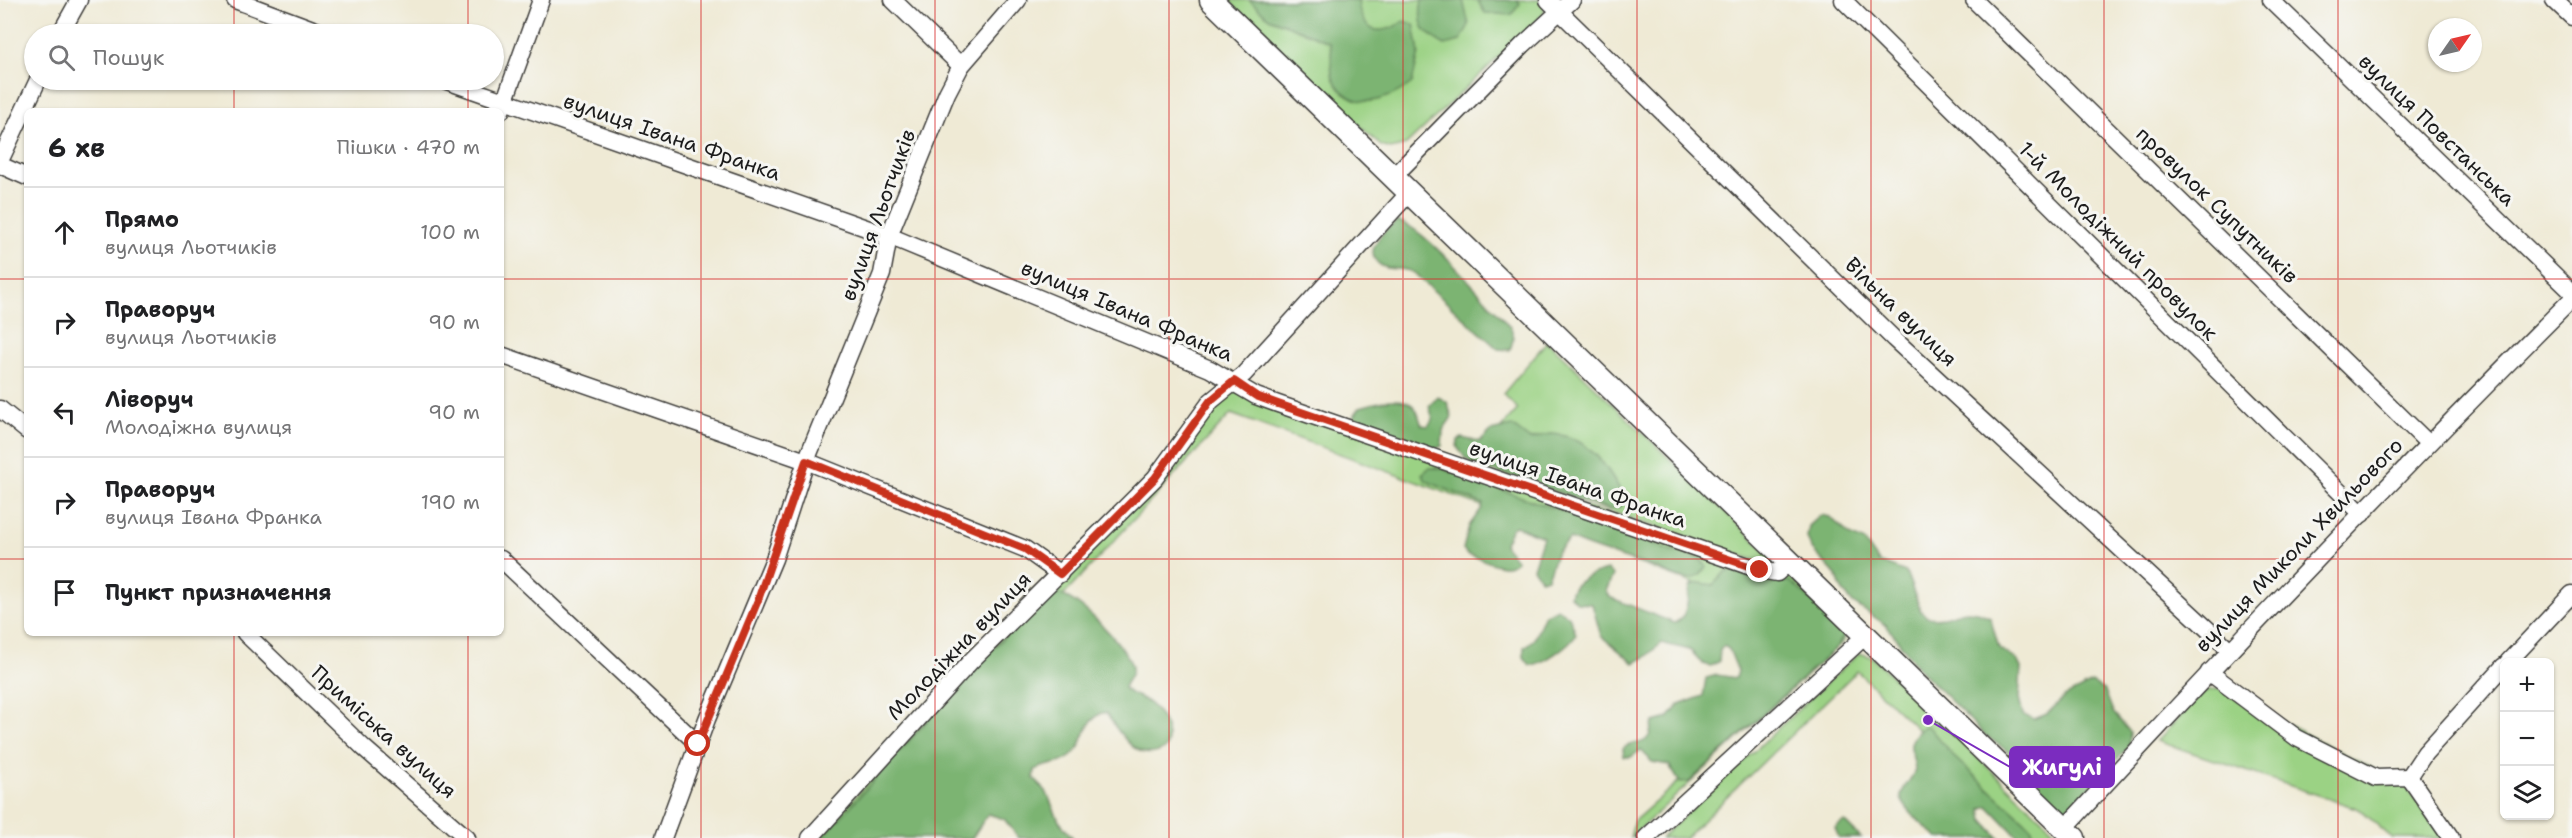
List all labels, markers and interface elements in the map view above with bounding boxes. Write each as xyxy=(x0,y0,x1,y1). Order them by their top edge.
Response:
north arrow xyxy=(2428,18,2482,72)
search box xyxy=(24,24,504,90)
icon: search xyxy=(45,41,78,74)
text: Пошук xyxy=(93,43,164,72)
street label: вулиця Повстанська xyxy=(2352,48,2522,212)
street label: вулиця Івана Франка xyxy=(560,87,784,187)
street label: провулок Супутників xyxy=(2130,120,2304,290)
street label: вулиця Льотчиків xyxy=(834,125,922,305)
text: 6 хв xyxy=(48,130,105,165)
text: Пішки · 470 m xyxy=(337,134,480,160)
street label: 1-й Молодіжний провулок xyxy=(2012,135,2224,347)
text: Прямо xyxy=(105,205,179,234)
icon: ahead xyxy=(48,216,81,249)
text: 100 m xyxy=(420,219,480,245)
text: вулиця Льотчиків xyxy=(105,234,277,260)
street label: Вільна вулиця xyxy=(1839,251,1963,373)
street label: вулиця Івана Франка xyxy=(1017,254,1237,368)
text: Праворуч xyxy=(105,295,215,324)
icon: right xyxy=(48,306,81,339)
text: 90 m xyxy=(428,309,480,335)
text: вулиця Льотчиків xyxy=(105,324,277,350)
text: Ліворуч xyxy=(105,385,193,414)
icon: left xyxy=(48,396,81,429)
text: 90 m xyxy=(428,399,480,425)
text: Молодіжна вулиця xyxy=(105,414,292,440)
street label: вулиця Миколи Хвильового xyxy=(2189,432,2409,658)
street label: вулиця Івана Франка xyxy=(1466,434,1690,534)
text: Праворуч xyxy=(105,475,215,504)
icon: right xyxy=(48,486,81,519)
text: 190 m xyxy=(421,489,480,515)
text: вулиця Івана Франка xyxy=(105,504,322,530)
route end xyxy=(1746,556,1772,582)
street label: Молодіжна вулиця xyxy=(881,566,1037,726)
icon: arrive xyxy=(48,576,81,609)
text: Пункт призначення xyxy=(105,578,332,607)
map controls xyxy=(2500,658,2554,820)
button: + xyxy=(2500,658,2554,712)
street label: Приміська вулиця xyxy=(305,659,463,805)
button: − xyxy=(2500,712,2554,766)
route start xyxy=(684,730,710,756)
callout: Жигулі xyxy=(2010,747,2114,787)
text: Жигулі xyxy=(2022,753,2102,782)
button: layers xyxy=(2500,766,2554,820)

